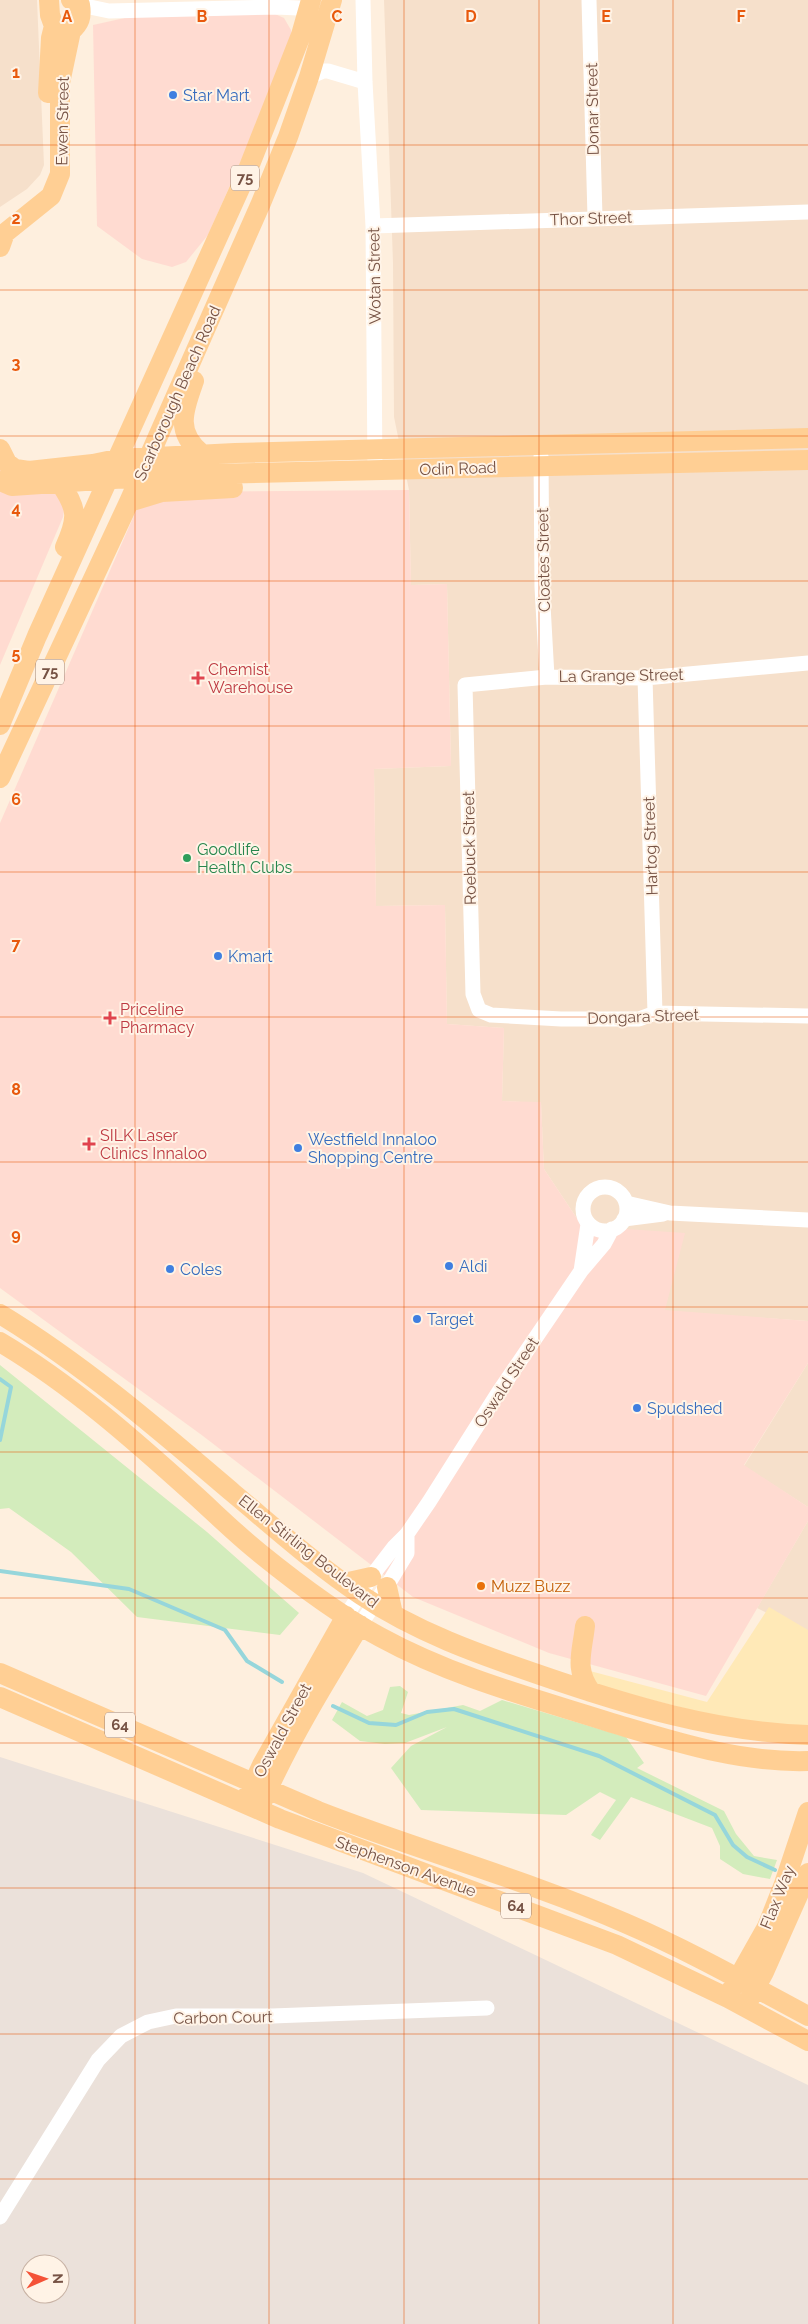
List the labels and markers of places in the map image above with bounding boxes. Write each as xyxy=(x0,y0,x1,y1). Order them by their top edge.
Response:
place label: Star Mart xyxy=(183,86,250,105)
marker: Star Mart xyxy=(167,89,179,101)
place label: Chemist Warehouse xyxy=(208,660,293,697)
marker: Chemist Warehouse xyxy=(192,672,204,684)
place label: Goodlife Health Clubs xyxy=(197,840,293,877)
marker: Goodlife Health Clubs xyxy=(181,852,193,864)
place label: Kmart xyxy=(228,947,273,966)
marker: Kmart xyxy=(212,950,224,962)
place label: Priceline Pharmacy xyxy=(120,1000,195,1037)
marker: Priceline Pharmacy xyxy=(104,1012,116,1024)
place label: SILK Laser Clinics Innaloo xyxy=(100,1126,207,1163)
place label: Westfield Innaloo Shopping Centre xyxy=(308,1130,437,1167)
marker: SILK Laser Clinics Innaloo xyxy=(82,1137,96,1151)
marker: Westfield Innaloo Shopping Centre xyxy=(292,1142,304,1154)
place label: Aldi xyxy=(459,1257,488,1276)
place label: Coles xyxy=(180,1260,222,1279)
marker: Aldi xyxy=(443,1260,455,1272)
marker: Coles xyxy=(164,1263,176,1275)
place label: Target xyxy=(427,1310,474,1329)
marker: Target xyxy=(411,1313,423,1325)
place label: Spudshed xyxy=(647,1399,722,1418)
marker: Spudshed xyxy=(631,1402,643,1414)
place label: Muzz Buzz xyxy=(491,1577,570,1596)
marker: Muzz Buzz xyxy=(475,1580,487,1592)

